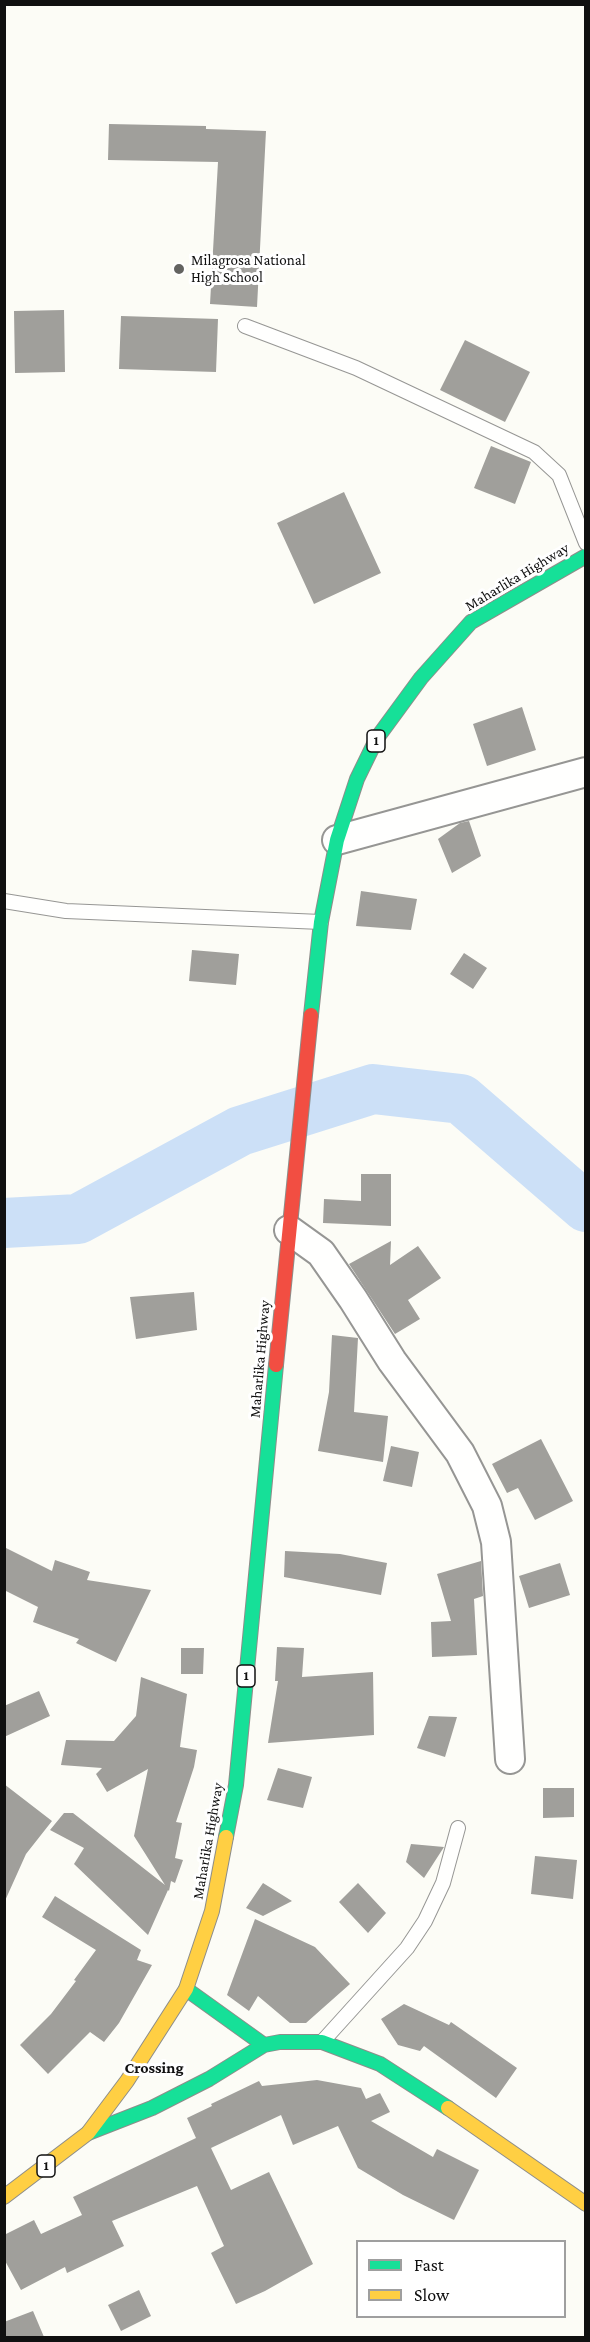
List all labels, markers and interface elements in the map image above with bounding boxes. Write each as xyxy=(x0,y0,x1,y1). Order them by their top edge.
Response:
place label: Milagrosa National High School xyxy=(191,251,306,286)
marker: Milagrosa National High School xyxy=(172,262,186,276)
street label: Maharlika Highway xyxy=(462,539,572,615)
road number: 1 xyxy=(367,730,385,752)
street label: Maharlika Highway xyxy=(246,1299,274,1419)
road number: 1 xyxy=(237,1665,255,1687)
street label: Maharlika Highway xyxy=(189,1781,227,1901)
district label: Crossing xyxy=(125,2058,183,2078)
road number: 1 xyxy=(37,2155,55,2177)
legend xyxy=(356,2240,566,2318)
text: Fast xyxy=(414,2255,444,2275)
text: Slow xyxy=(414,2285,449,2305)

